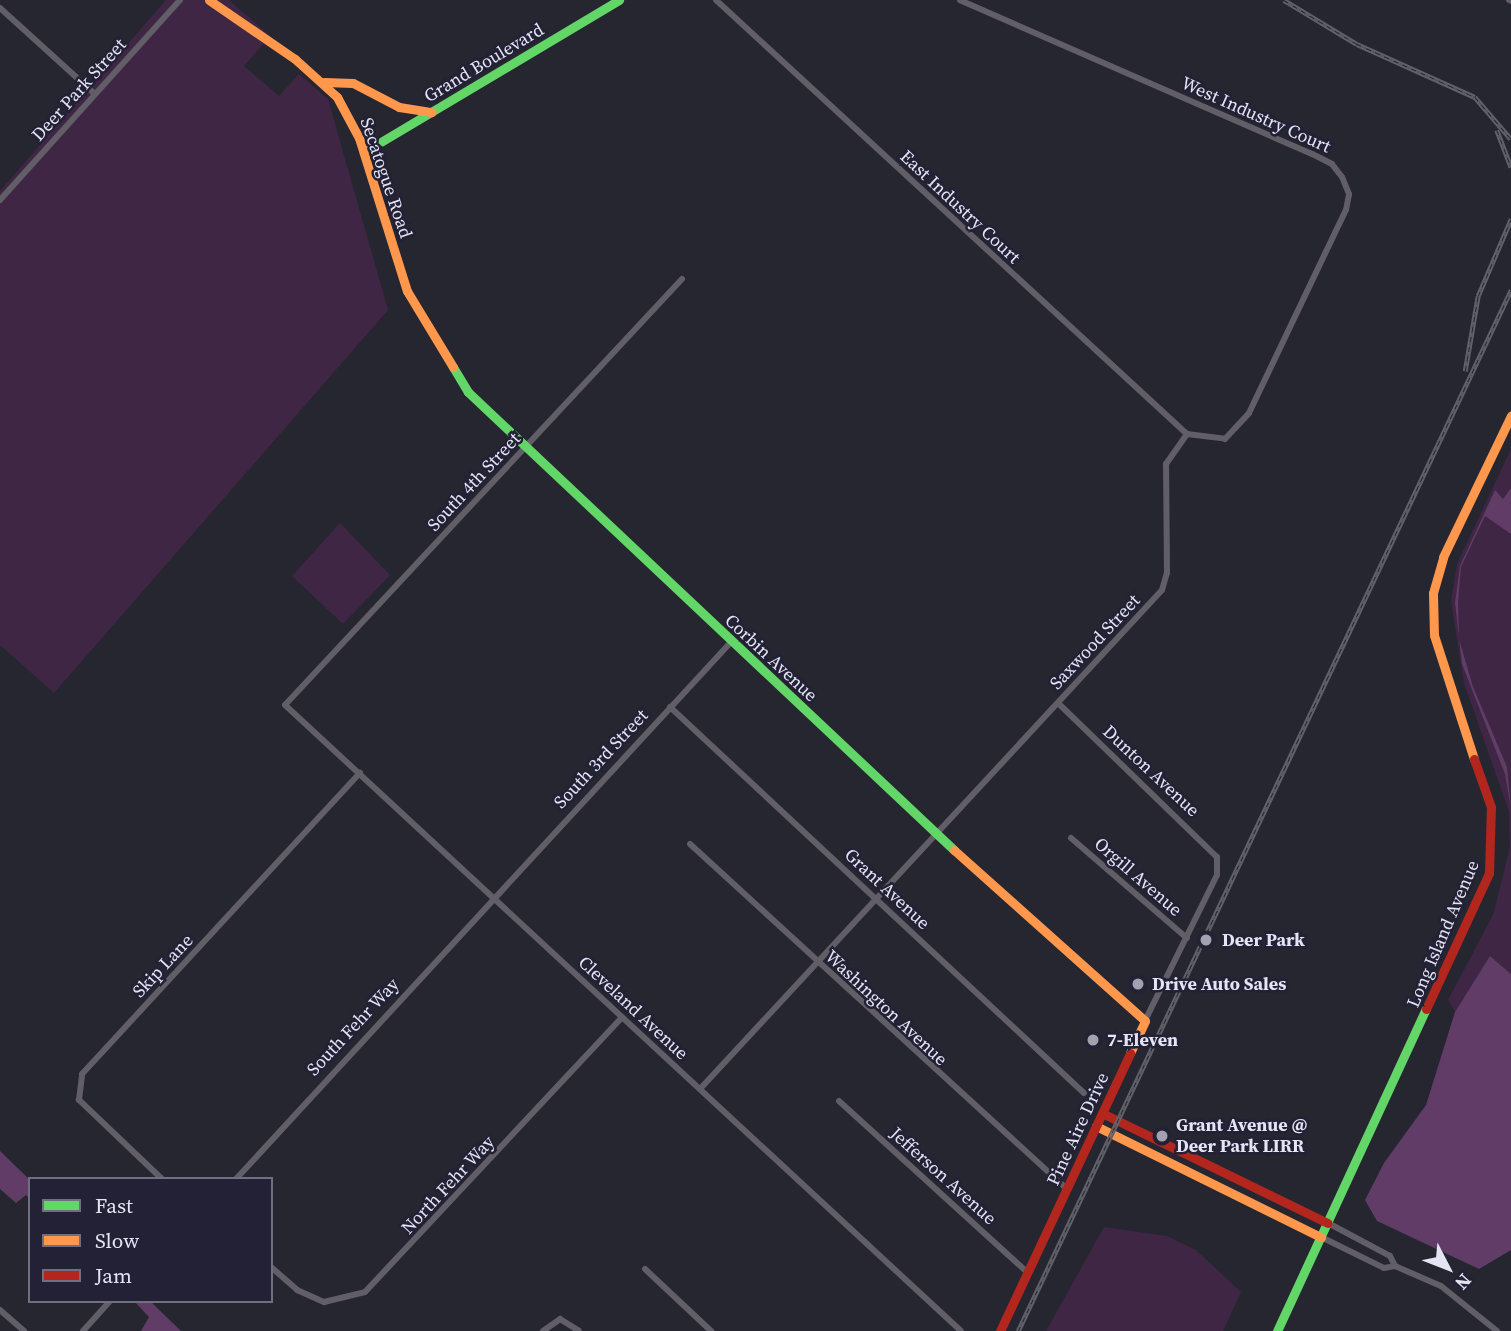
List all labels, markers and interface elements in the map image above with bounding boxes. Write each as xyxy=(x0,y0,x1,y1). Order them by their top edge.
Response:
street label: Grand Boulevard xyxy=(420,19,548,107)
street label: Deer Park Street xyxy=(27,34,131,146)
street label: West Industry Court xyxy=(1178,72,1334,158)
street label: Secatogue Road xyxy=(355,115,417,241)
street label: East Industry Court xyxy=(896,146,1024,268)
street label: South 4th Street xyxy=(423,428,525,536)
street label: Saxwood Street xyxy=(1046,590,1144,694)
street label: Corbin Avenue xyxy=(720,610,822,706)
street label: South 3rd Street xyxy=(550,705,652,813)
street label: Dunton Avenue xyxy=(1098,721,1204,821)
street label: Orgill Avenue xyxy=(1090,833,1186,921)
street label: Grant Avenue xyxy=(840,844,934,934)
street label: Long Island Avenue xyxy=(1402,857,1484,1011)
place label: Deer Park xyxy=(1222,929,1305,951)
street label: Skip Lane xyxy=(128,930,198,1002)
marker: Deer Park xyxy=(1196,930,1216,950)
street label: Washington Avenue xyxy=(820,946,952,1070)
street label: Cleveland Avenue xyxy=(574,952,692,1064)
place label: Drive Auto Sales xyxy=(1152,973,1286,995)
street label: South Fehr Way xyxy=(302,974,404,1080)
marker: Drive Auto Sales xyxy=(1130,976,1146,992)
place label: 7-Eleven xyxy=(1107,1029,1178,1051)
marker: 7-Eleven xyxy=(1085,1032,1101,1048)
street label: Pine Aire Drive xyxy=(1042,1069,1114,1189)
place label: Grant Avenue @ Deer Park LIRR xyxy=(1176,1115,1307,1158)
street label: Jefferson Avenue xyxy=(885,1123,1001,1229)
marker: Grant Avenue @ Deer Park LIRR xyxy=(1154,1128,1170,1144)
street label: North Fehr Way xyxy=(397,1131,499,1239)
legend xyxy=(28,1177,273,1303)
text: Fast xyxy=(95,1191,133,1220)
text: Slow xyxy=(95,1226,139,1255)
north arrow xyxy=(1413,1233,1483,1303)
text: Jam xyxy=(95,1261,132,1290)
text: N xyxy=(1449,1268,1478,1296)

